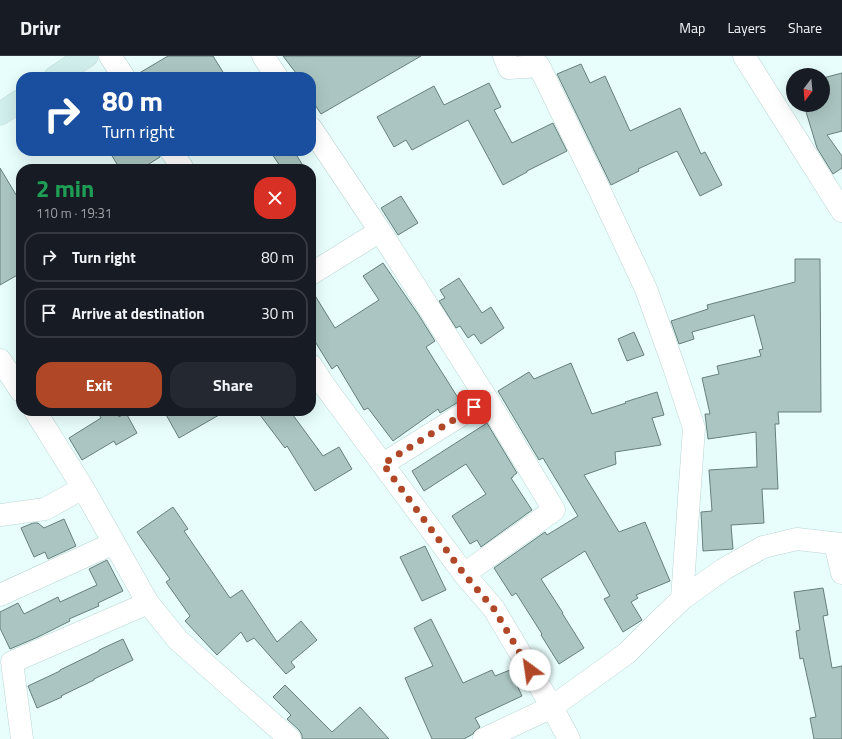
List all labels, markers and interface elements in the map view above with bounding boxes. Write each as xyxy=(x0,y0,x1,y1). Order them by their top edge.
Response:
text: Drivr xyxy=(20,13,61,42)
text: Map xyxy=(679,17,705,38)
text: Layers xyxy=(727,17,766,38)
text: Share xyxy=(788,17,822,38)
north arrow xyxy=(786,68,830,112)
map controls xyxy=(786,68,830,112)
text: 80 m xyxy=(102,79,163,122)
icon: right xyxy=(36,88,88,140)
text: Turn right xyxy=(102,118,175,145)
text: 2 min xyxy=(36,170,94,206)
button: close xyxy=(254,177,296,219)
text: 110 m · 19:31 xyxy=(36,203,112,223)
icon: right xyxy=(38,246,60,268)
text: Turn right xyxy=(72,246,136,269)
text: 80 m xyxy=(261,246,294,269)
icon: arrive xyxy=(38,302,60,324)
text: Arrive at destination xyxy=(72,302,205,325)
text: 30 m xyxy=(261,302,294,325)
button: Exit xyxy=(36,362,162,408)
button: Share xyxy=(170,362,296,408)
pin xyxy=(457,390,491,424)
icon: arrive xyxy=(463,396,485,418)
position arrow xyxy=(509,649,551,691)

